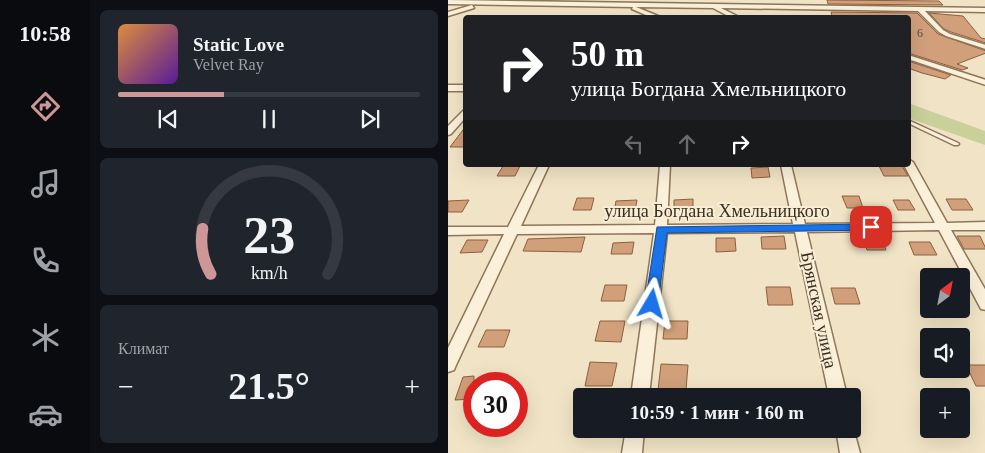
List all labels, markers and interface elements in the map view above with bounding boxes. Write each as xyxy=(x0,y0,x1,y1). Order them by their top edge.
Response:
text: 10:58 xyxy=(19,21,71,46)
house number: 6 xyxy=(917,26,923,40)
text: Static Love xyxy=(193,34,284,55)
icon: right xyxy=(488,35,553,100)
text: 50 m xyxy=(571,35,644,74)
text: Velvet Ray xyxy=(193,56,264,73)
text: улица Богдана Хмельницкого xyxy=(571,76,846,101)
icon: directions xyxy=(28,89,63,124)
icon: previous xyxy=(154,105,182,133)
icon: pause xyxy=(255,105,283,133)
icon: next xyxy=(356,105,384,133)
icon: left xyxy=(620,130,648,158)
icon: ahead xyxy=(673,130,701,158)
icon: right xyxy=(726,130,754,158)
icon: music xyxy=(28,166,63,201)
street label: улица Богдана Хмельницкого xyxy=(604,201,830,221)
pin xyxy=(850,206,892,248)
text: 23 xyxy=(243,207,295,264)
icon: arrive xyxy=(857,213,885,241)
icon: phone xyxy=(28,243,63,278)
street label: Брянская улица xyxy=(797,250,841,370)
text: km/h xyxy=(251,263,287,283)
north arrow xyxy=(920,268,970,318)
map controls xyxy=(920,268,970,438)
position arrow xyxy=(625,277,677,329)
icon: climate xyxy=(28,320,63,355)
button: sound xyxy=(920,328,970,378)
text: Климат xyxy=(118,340,169,357)
text: 21.5° xyxy=(228,365,310,407)
text: − xyxy=(118,371,134,402)
text: + xyxy=(404,371,420,402)
speed limit sign: 30 xyxy=(463,372,528,437)
button: + xyxy=(920,388,970,438)
icon: car xyxy=(28,397,63,432)
text: 10:59 · 1 мин · 160 m xyxy=(630,402,804,423)

